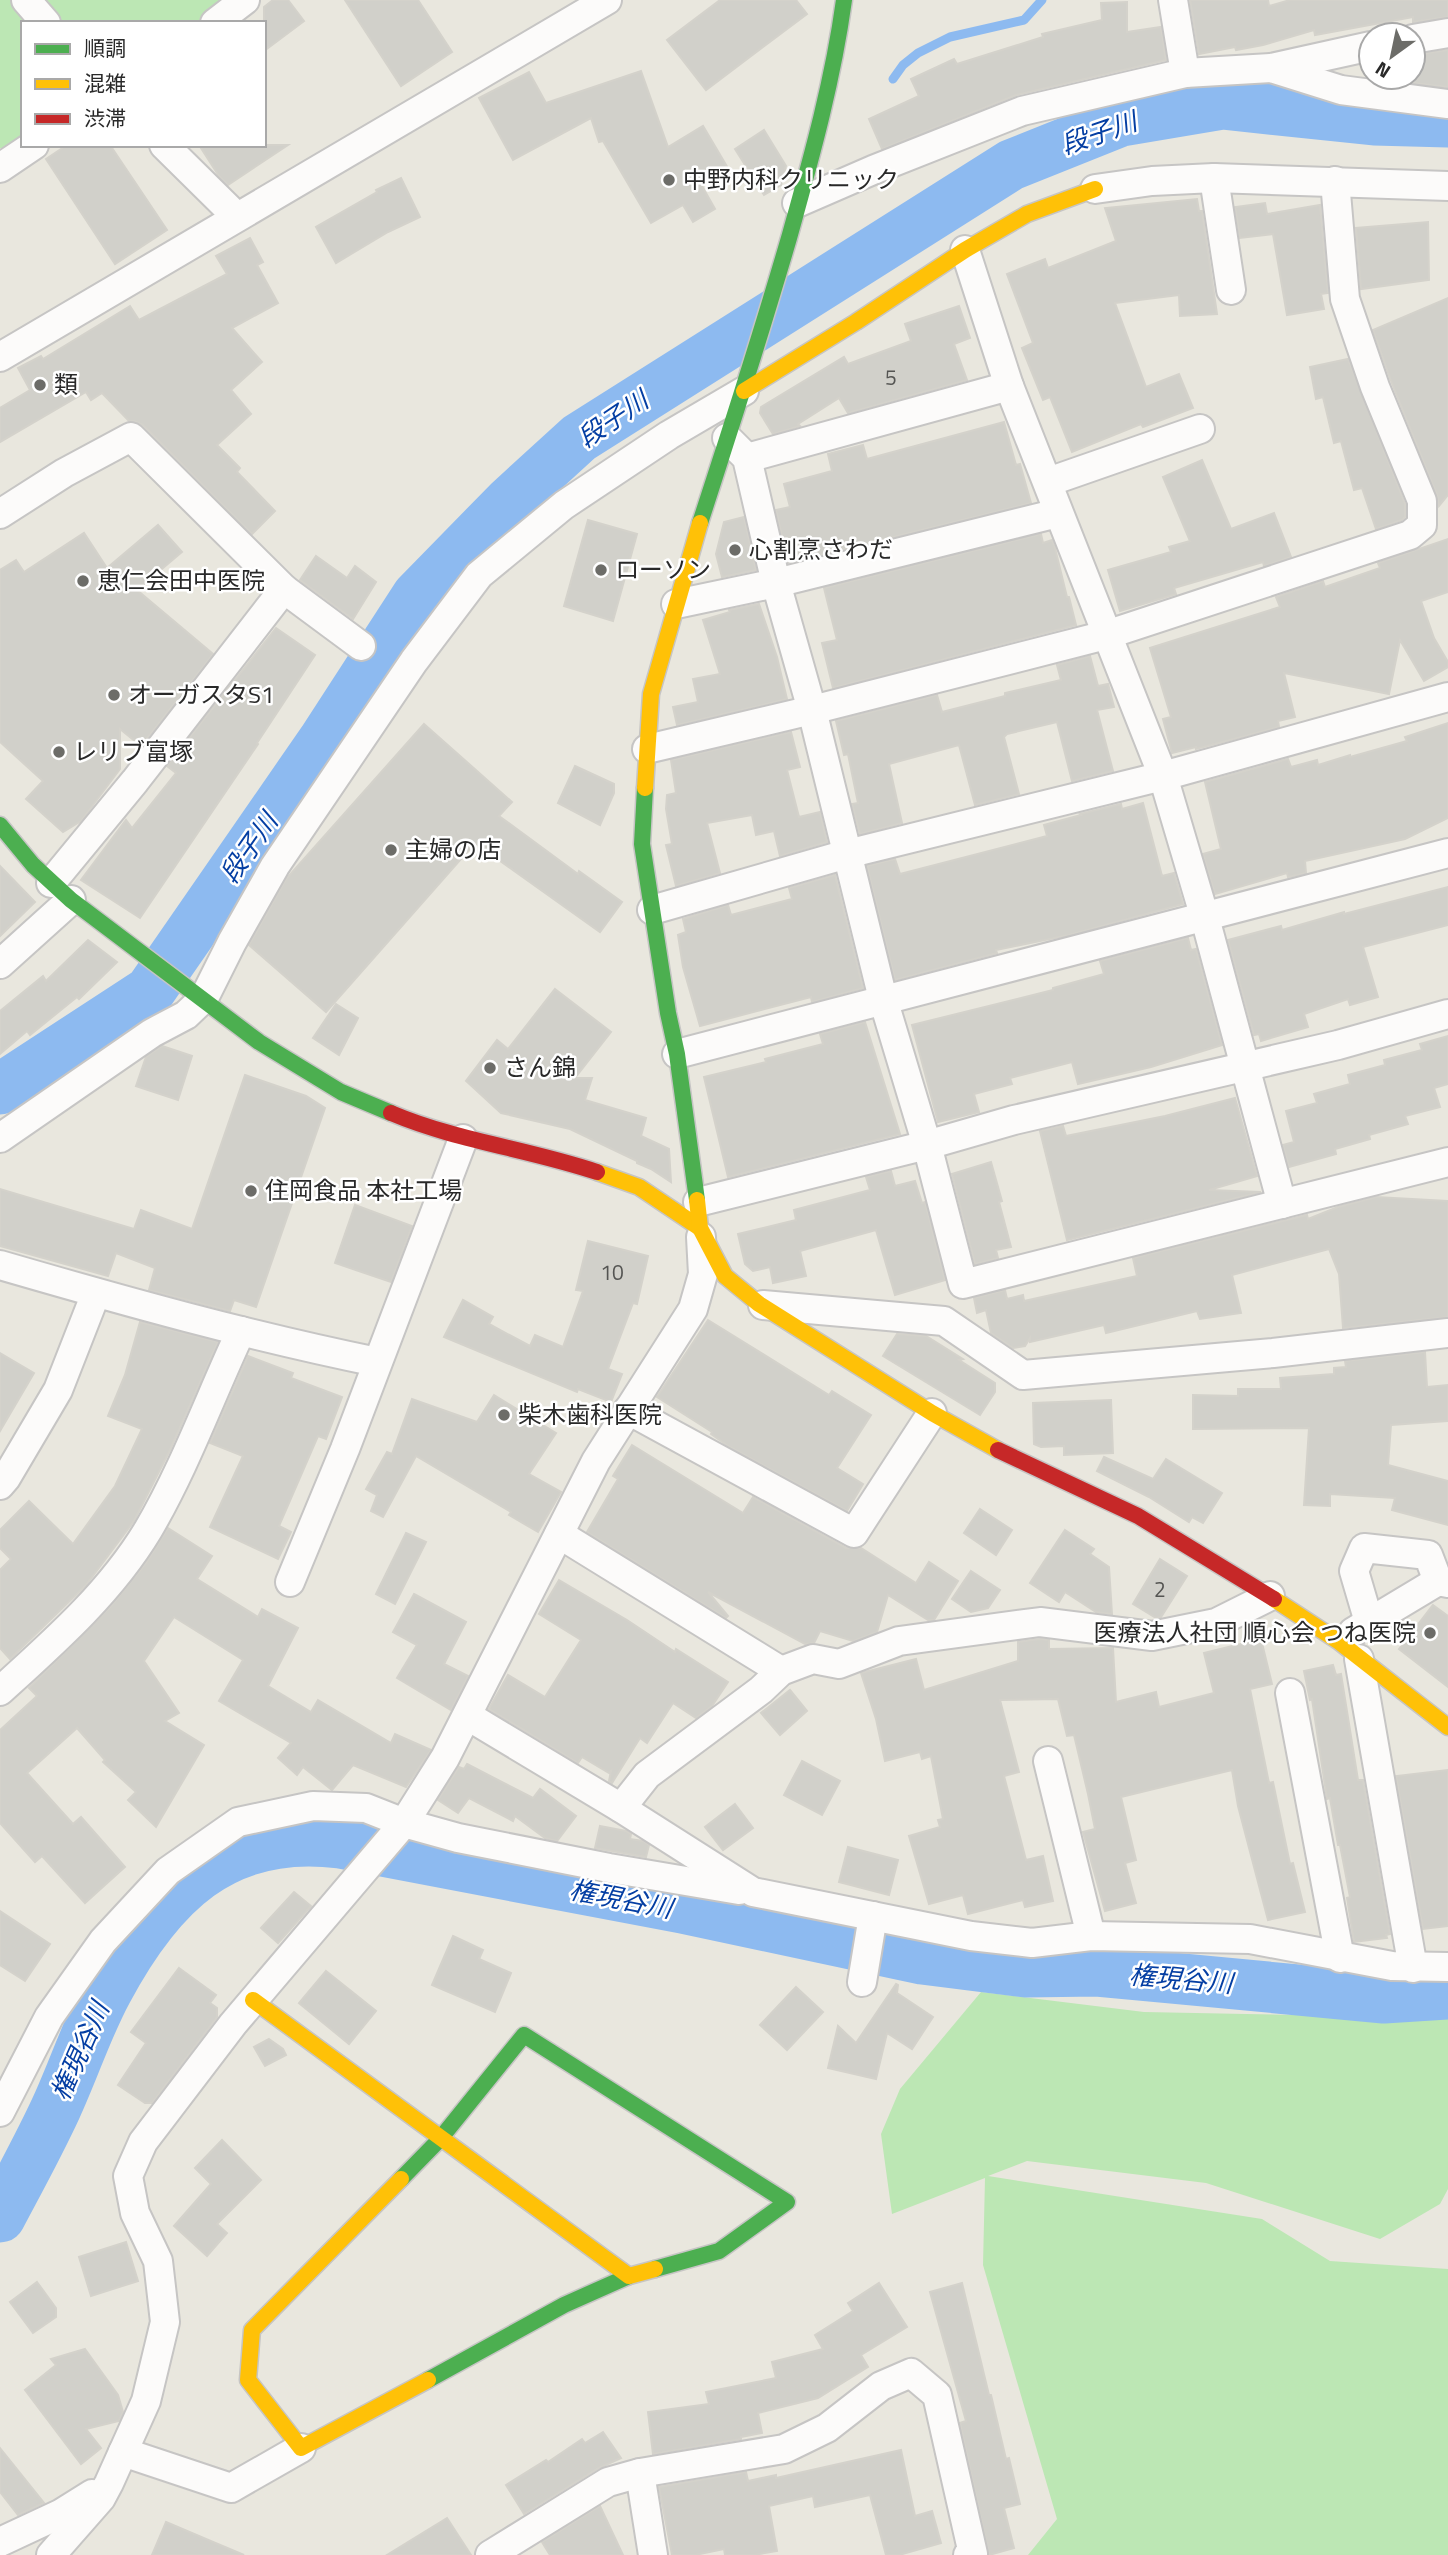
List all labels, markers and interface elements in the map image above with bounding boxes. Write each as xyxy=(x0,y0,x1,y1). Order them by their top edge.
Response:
legend xyxy=(21,21,266,147)
north arrow xyxy=(1357,21,1427,91)
text: 順調 xyxy=(84,32,126,64)
text: N xyxy=(1369,55,1396,86)
text: 混雑 xyxy=(84,67,126,99)
water label: 段子川 xyxy=(1056,100,1145,164)
text: 渋滞 xyxy=(84,102,126,134)
place label: 中野内科クリニック xyxy=(683,161,899,197)
marker: 中野内科クリニック xyxy=(661,172,677,188)
house number: 5 xyxy=(885,361,897,393)
place label: 類 xyxy=(54,366,78,402)
marker: 類 xyxy=(32,377,48,393)
water label: 段子川 xyxy=(569,379,658,457)
place label: 心割烹さわだ xyxy=(749,531,893,567)
marker: 心割烹さわだ xyxy=(727,542,743,558)
place label: ローソン xyxy=(615,551,711,587)
place label: 恵仁会田中医院 xyxy=(97,562,265,598)
marker: ローソン xyxy=(593,562,609,578)
marker: 恵仁会田中医院 xyxy=(75,573,91,589)
place label: オーガスタS1 xyxy=(128,676,274,712)
marker: オーガスタS1 xyxy=(106,687,122,703)
place label: レリブ富塚 xyxy=(73,733,193,769)
marker: レリブ富塚 xyxy=(51,744,67,760)
water label: 段子川 xyxy=(210,802,289,891)
place label: 主婦の店 xyxy=(405,831,501,867)
marker: 主婦の店 xyxy=(383,842,399,858)
place label: さん錦 xyxy=(504,1049,576,1085)
marker: さん錦 xyxy=(482,1060,498,1076)
place label: 住岡食品 本社工場 xyxy=(265,1172,462,1208)
marker: 住岡食品 本社工場 xyxy=(243,1183,259,1199)
house number: 10 xyxy=(600,1256,624,1288)
place label: 柴木歯科医院 xyxy=(518,1396,662,1432)
marker: 柴木歯科医院 xyxy=(496,1407,512,1423)
house number: 2 xyxy=(1154,1573,1166,1605)
place label: 医療法人社団 順心会 つね医院 xyxy=(1093,1614,1416,1650)
marker: 医療法人社団 順心会 つね医院 xyxy=(1422,1625,1438,1641)
water label: 権現谷川 xyxy=(566,1869,679,1928)
water label: 権現谷川 xyxy=(1128,1955,1238,2003)
water label: 権現谷川 xyxy=(41,1993,120,2106)

